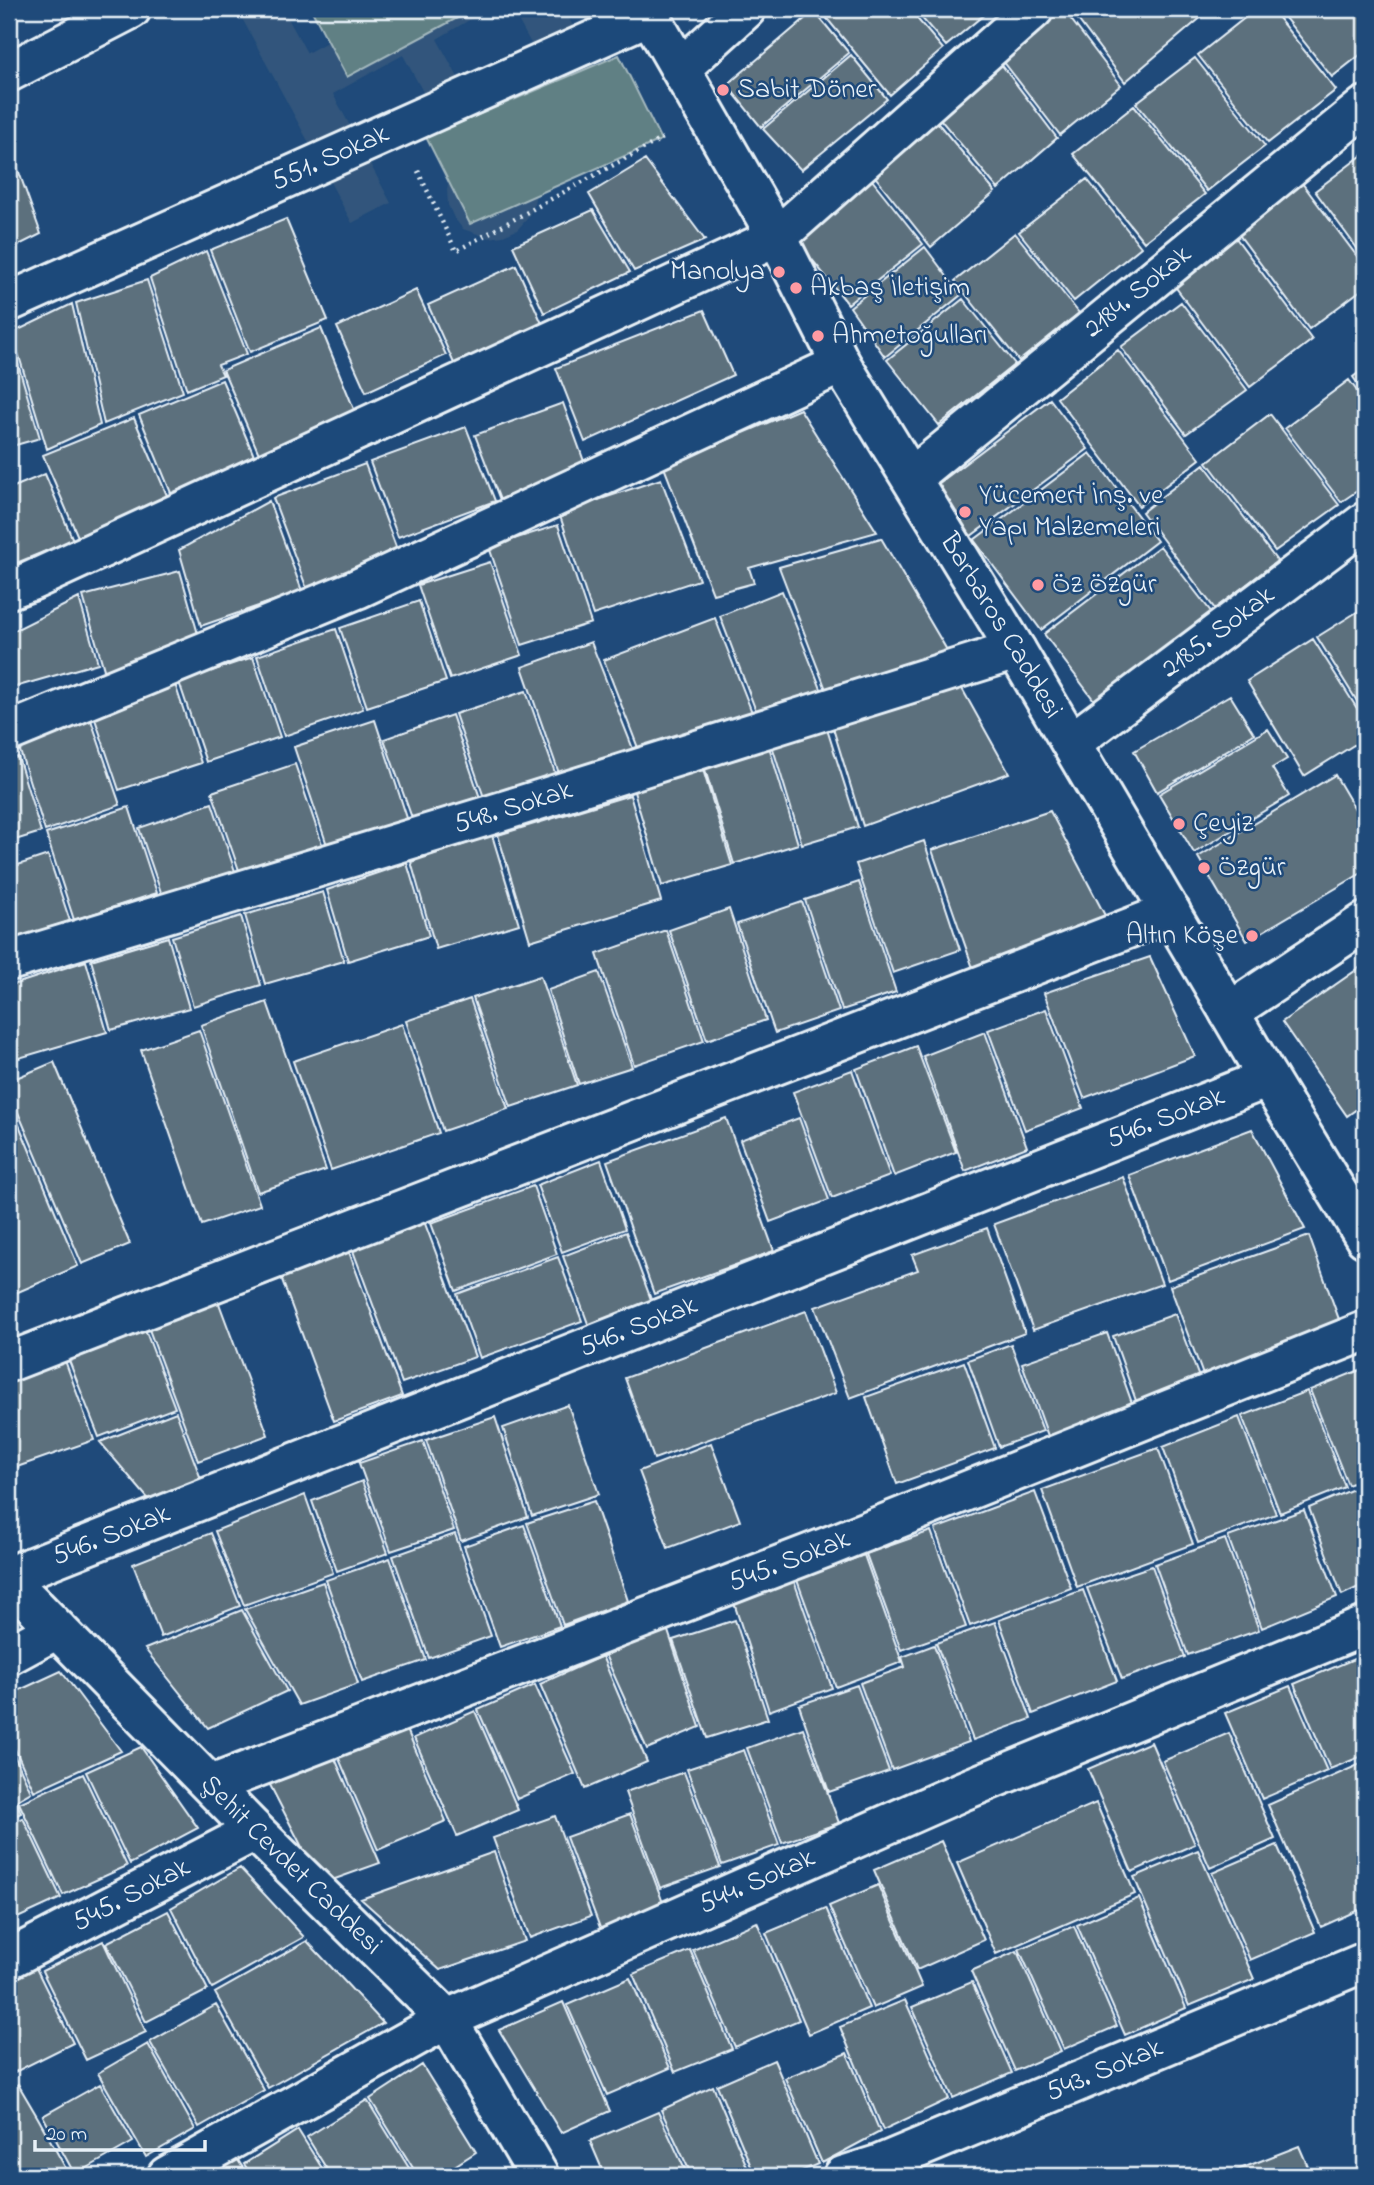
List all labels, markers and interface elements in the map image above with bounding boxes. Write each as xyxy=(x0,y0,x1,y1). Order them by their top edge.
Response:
place label: Sabit Döner xyxy=(737,70,877,111)
marker: Sabit Döner xyxy=(715,82,731,98)
street label: 551. Sokak xyxy=(265,114,396,202)
street label: 2184. Sokak xyxy=(1075,235,1201,349)
place label: Manolya xyxy=(670,252,765,293)
marker: Manolya xyxy=(771,264,787,280)
place label: Akbaş İletişim xyxy=(810,268,970,309)
marker: Akbaş İletişim xyxy=(788,280,804,296)
place label: Ahmetoğulları xyxy=(832,316,988,357)
marker: Ahmetoğulları xyxy=(810,328,826,344)
place label: Yücemert İnş. ve Yapı Malzemeleri xyxy=(979,476,1164,549)
marker: Yücemert İnş. ve Yapı Malzemeleri xyxy=(957,504,973,520)
street label: Barbaros Caddesi xyxy=(928,524,1073,727)
place label: Öz Özgür xyxy=(1052,565,1157,606)
street label: 2185. Sokak xyxy=(1152,576,1284,689)
marker: Öz Özgür xyxy=(1030,577,1046,593)
street label: 548. Sokak xyxy=(449,770,578,845)
place label: Çeyiz xyxy=(1193,804,1254,845)
marker: Çeyiz xyxy=(1171,816,1187,832)
place label: Özgür xyxy=(1218,848,1286,889)
marker: Özgür xyxy=(1196,860,1212,876)
place label: Altın Köşe xyxy=(1126,916,1238,957)
marker: Altın Köşe xyxy=(1244,928,1260,944)
street label: 546. Sokak xyxy=(1101,1076,1232,1160)
street label: 546. Sokak xyxy=(573,1285,704,1369)
street label: 546. Sokak xyxy=(46,1493,177,1577)
street label: 545. Sokak xyxy=(722,1519,857,1604)
street label: Şehit Cevdet Caddesi xyxy=(190,1765,391,1965)
street label: 544. Sokak xyxy=(692,1838,822,1926)
street label: 545. Sokak xyxy=(65,1847,198,1943)
street label: 543. Sokak xyxy=(1040,2028,1170,2113)
scale bar xyxy=(35,2108,205,2152)
text: 20 m xyxy=(46,2120,87,2150)

